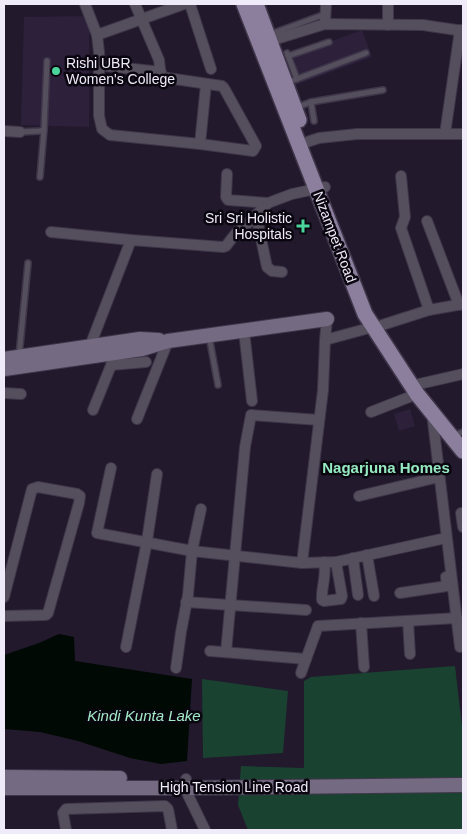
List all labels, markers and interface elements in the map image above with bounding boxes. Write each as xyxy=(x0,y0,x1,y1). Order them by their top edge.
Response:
place label: Rishi UBR Women's College xyxy=(66,55,175,87)
marker: Rishi UBR Women's College xyxy=(50,65,62,77)
street label: Nizampet Road xyxy=(310,189,360,285)
place label: Sri Sri Holistic Hospitals xyxy=(205,210,292,242)
marker: Sri Sri Holistic Hospitals xyxy=(296,219,310,233)
district label: Nagarjuna Homes xyxy=(322,459,450,476)
water label: Kindi Kunta Lake xyxy=(87,707,201,724)
street label: High Tension Line Road xyxy=(160,779,308,795)

